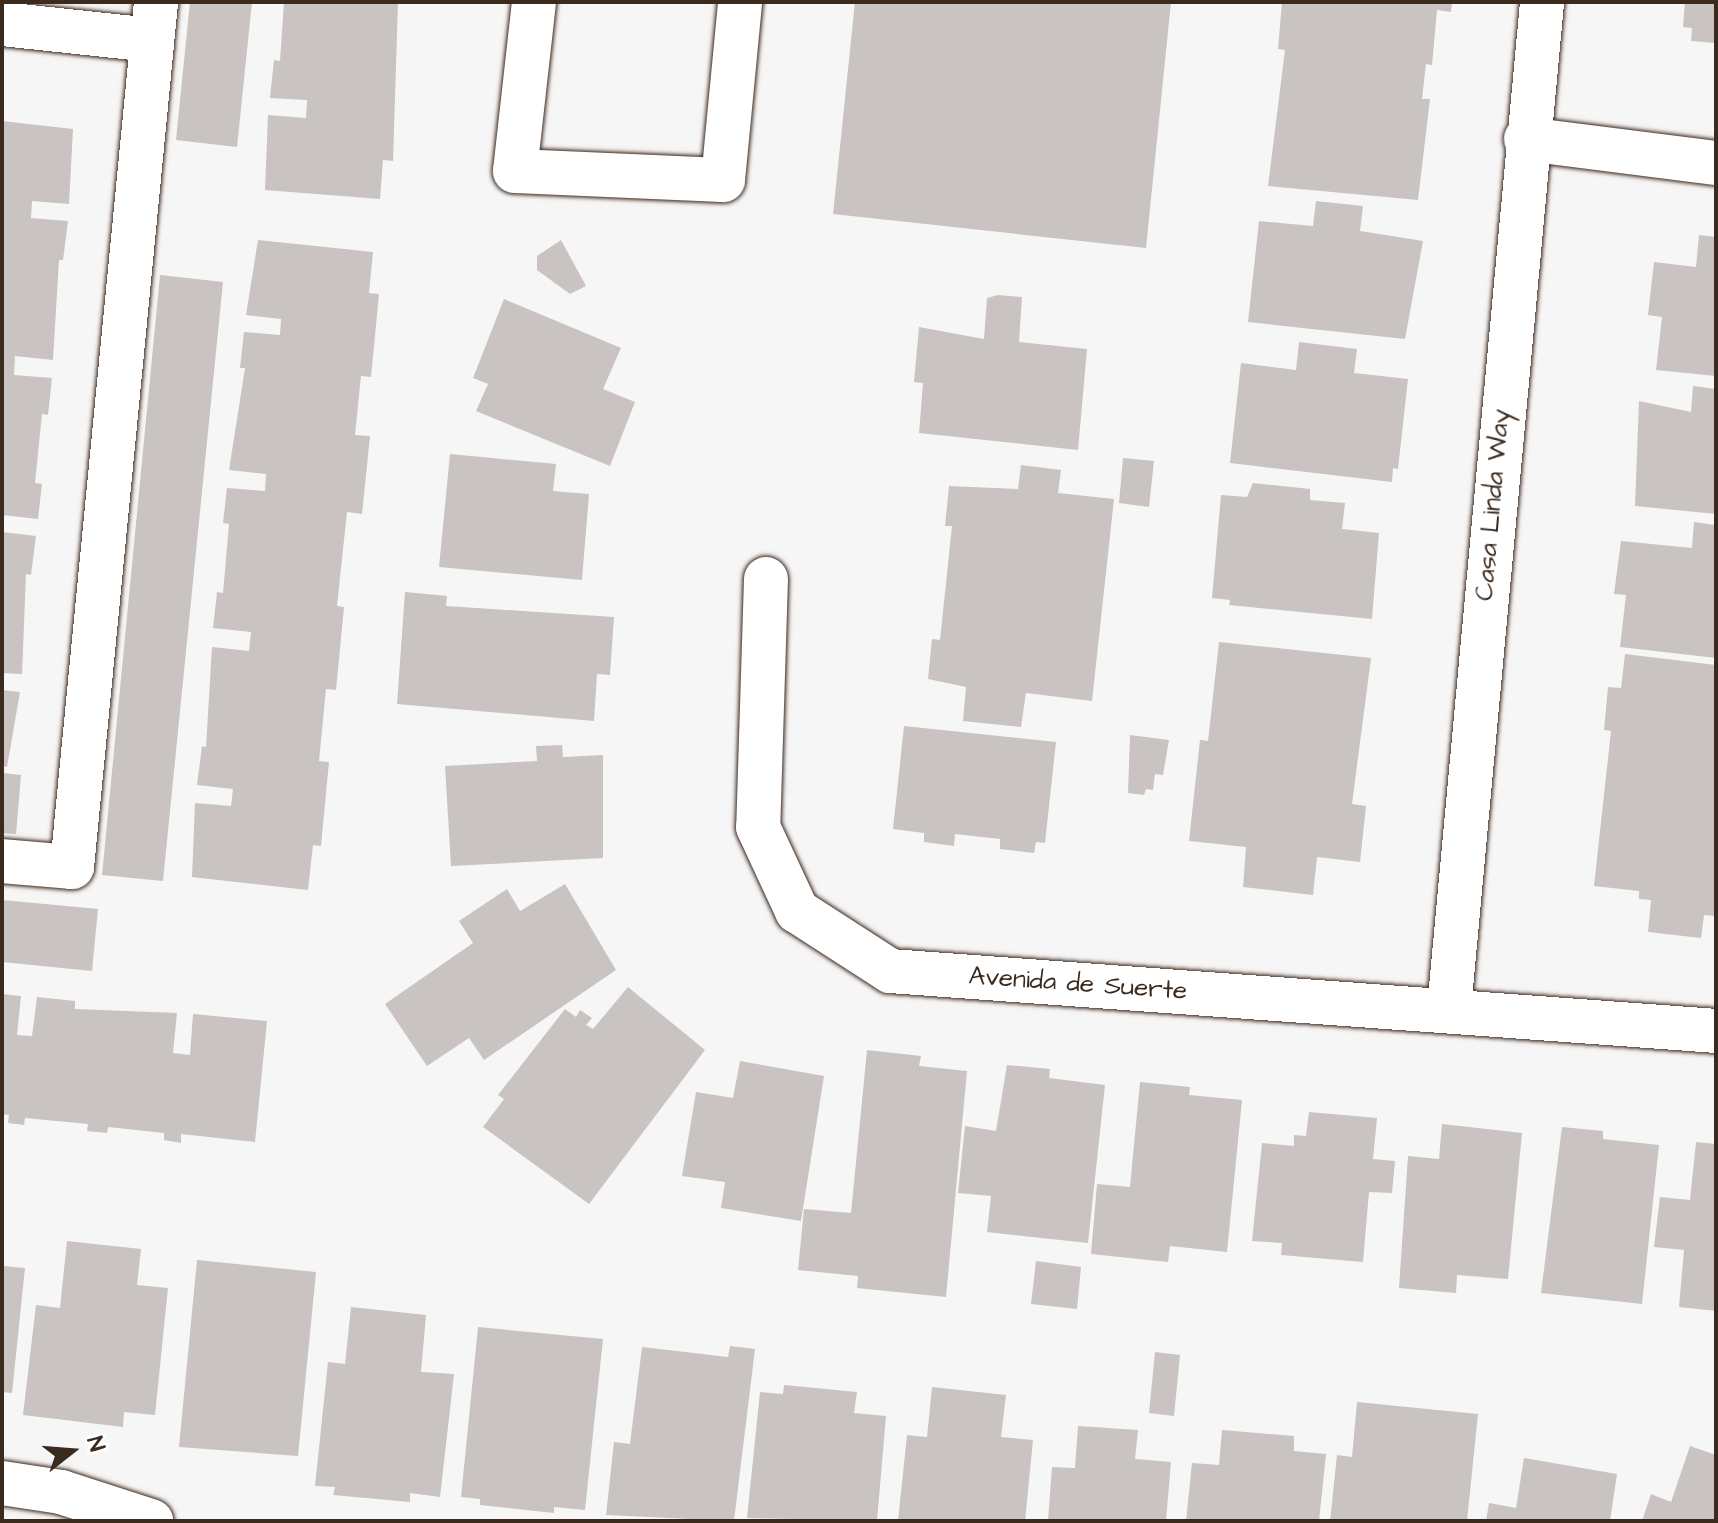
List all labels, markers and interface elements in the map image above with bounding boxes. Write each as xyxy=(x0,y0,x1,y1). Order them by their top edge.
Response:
street label: Casa Linda Way xyxy=(1469,408,1517,602)
street label: Avenida de Suerte xyxy=(968,961,1188,1007)
north arrow xyxy=(32,1411,112,1491)
text: N xyxy=(79,1433,112,1455)

